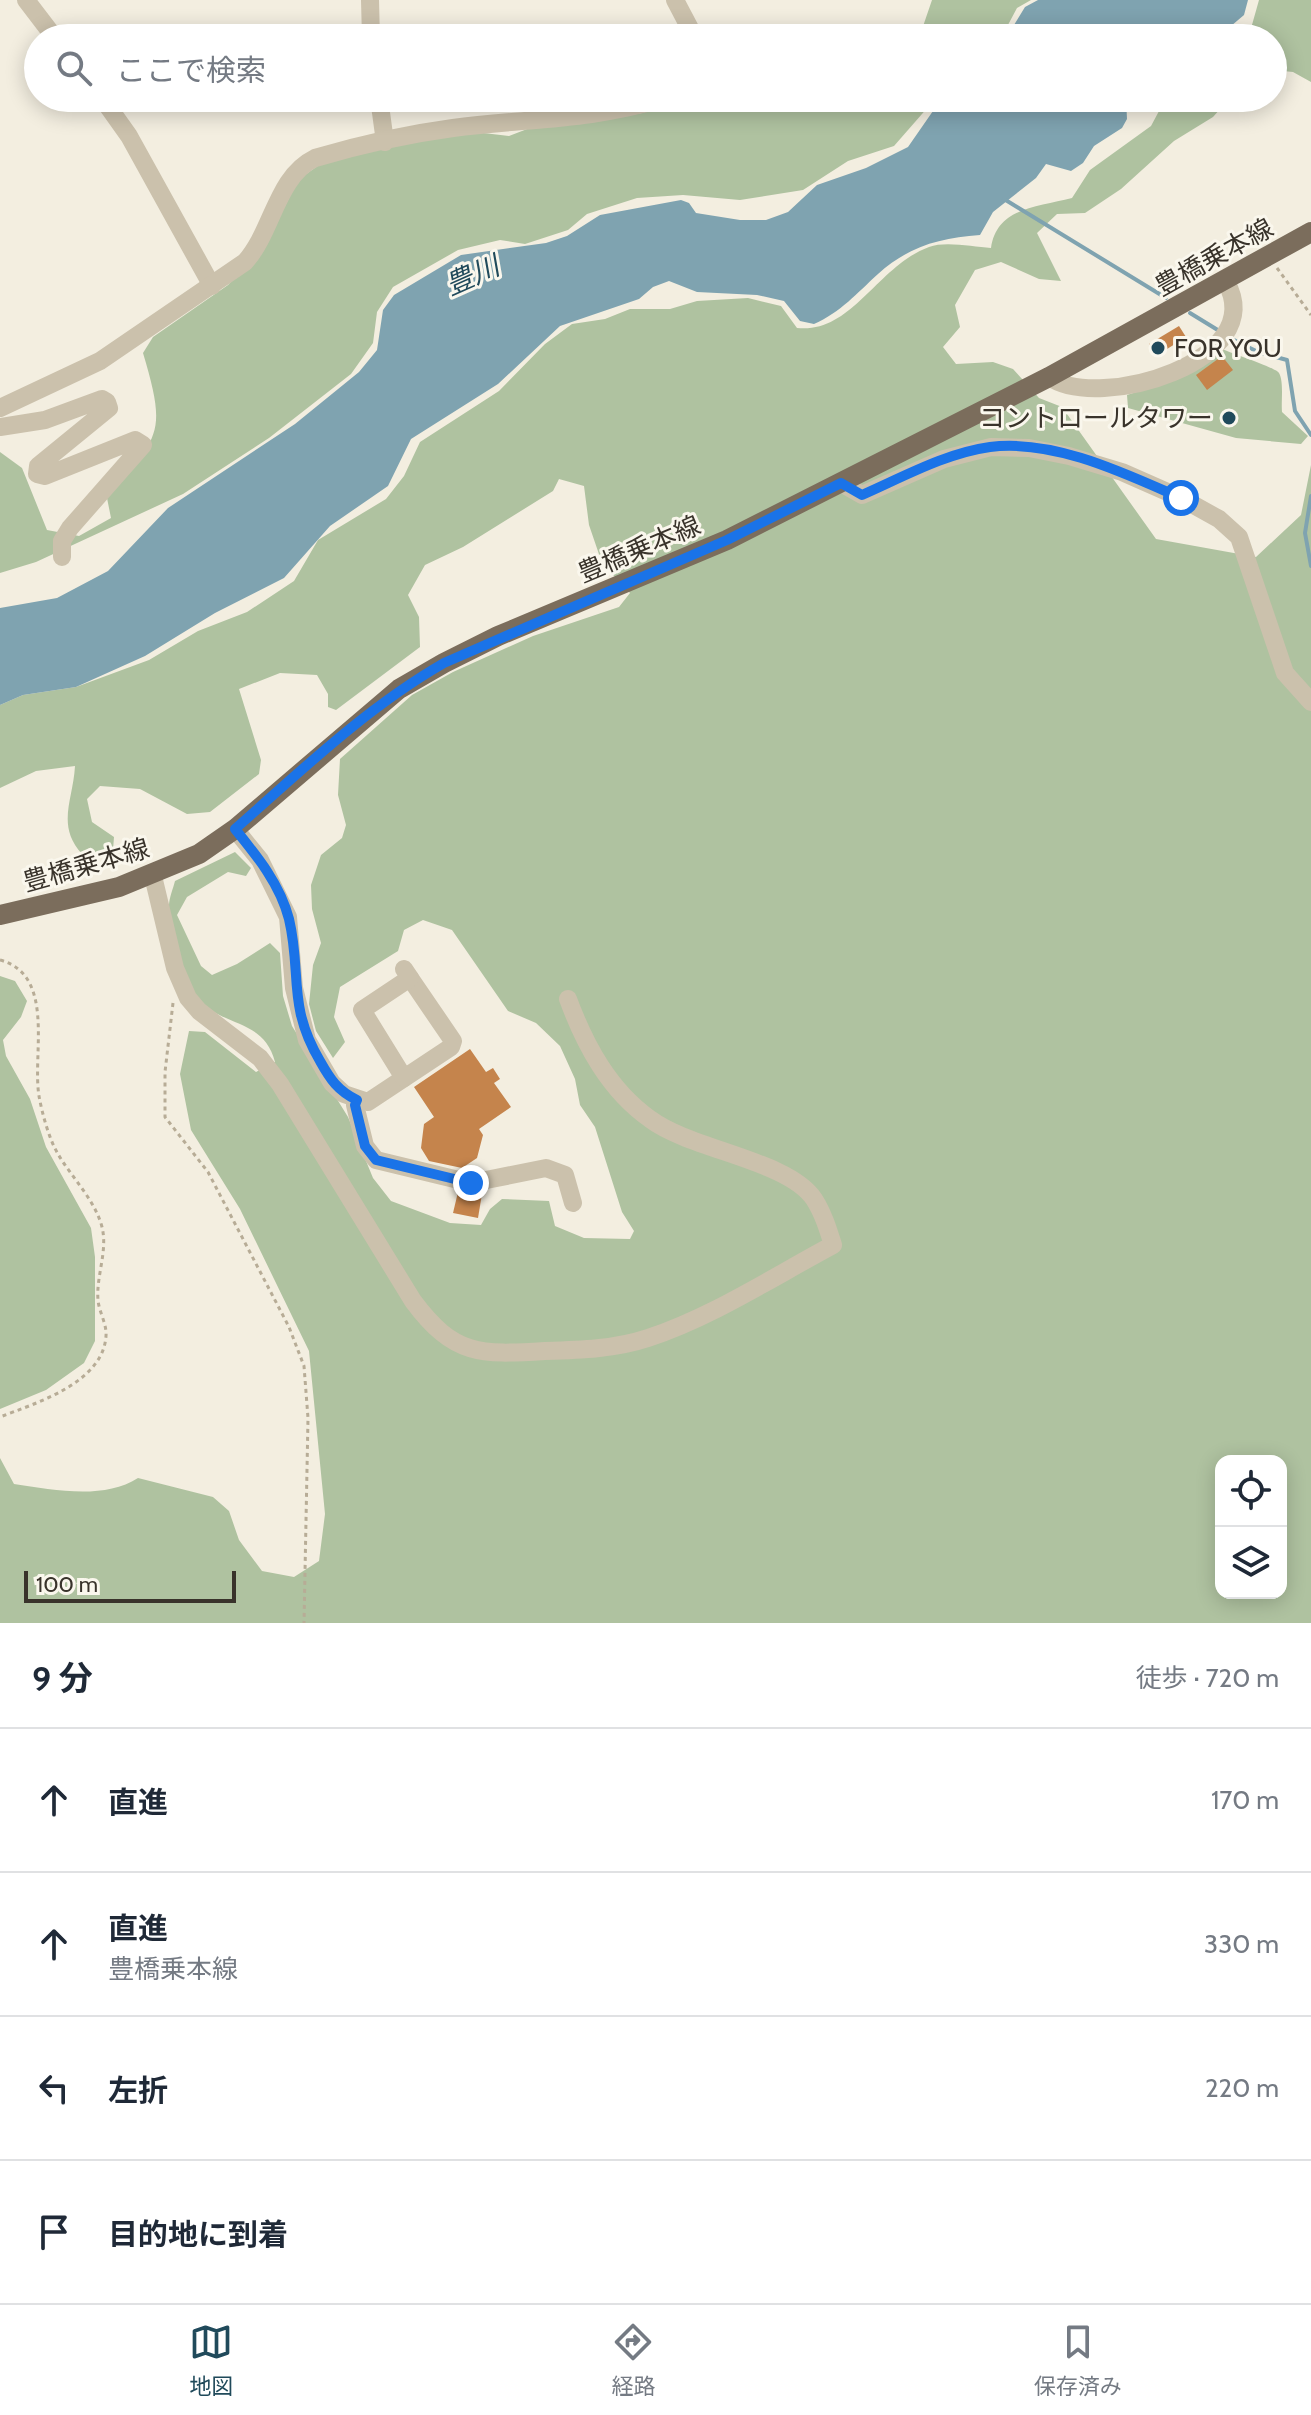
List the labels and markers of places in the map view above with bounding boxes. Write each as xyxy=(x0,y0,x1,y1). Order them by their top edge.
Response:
place label: FOR YOU xyxy=(1174,332,1282,364)
marker: FOR YOU xyxy=(1149,339,1167,357)
place label: コントロールタワー xyxy=(979,402,1213,434)
marker: コントロールタワー xyxy=(1220,409,1238,427)

